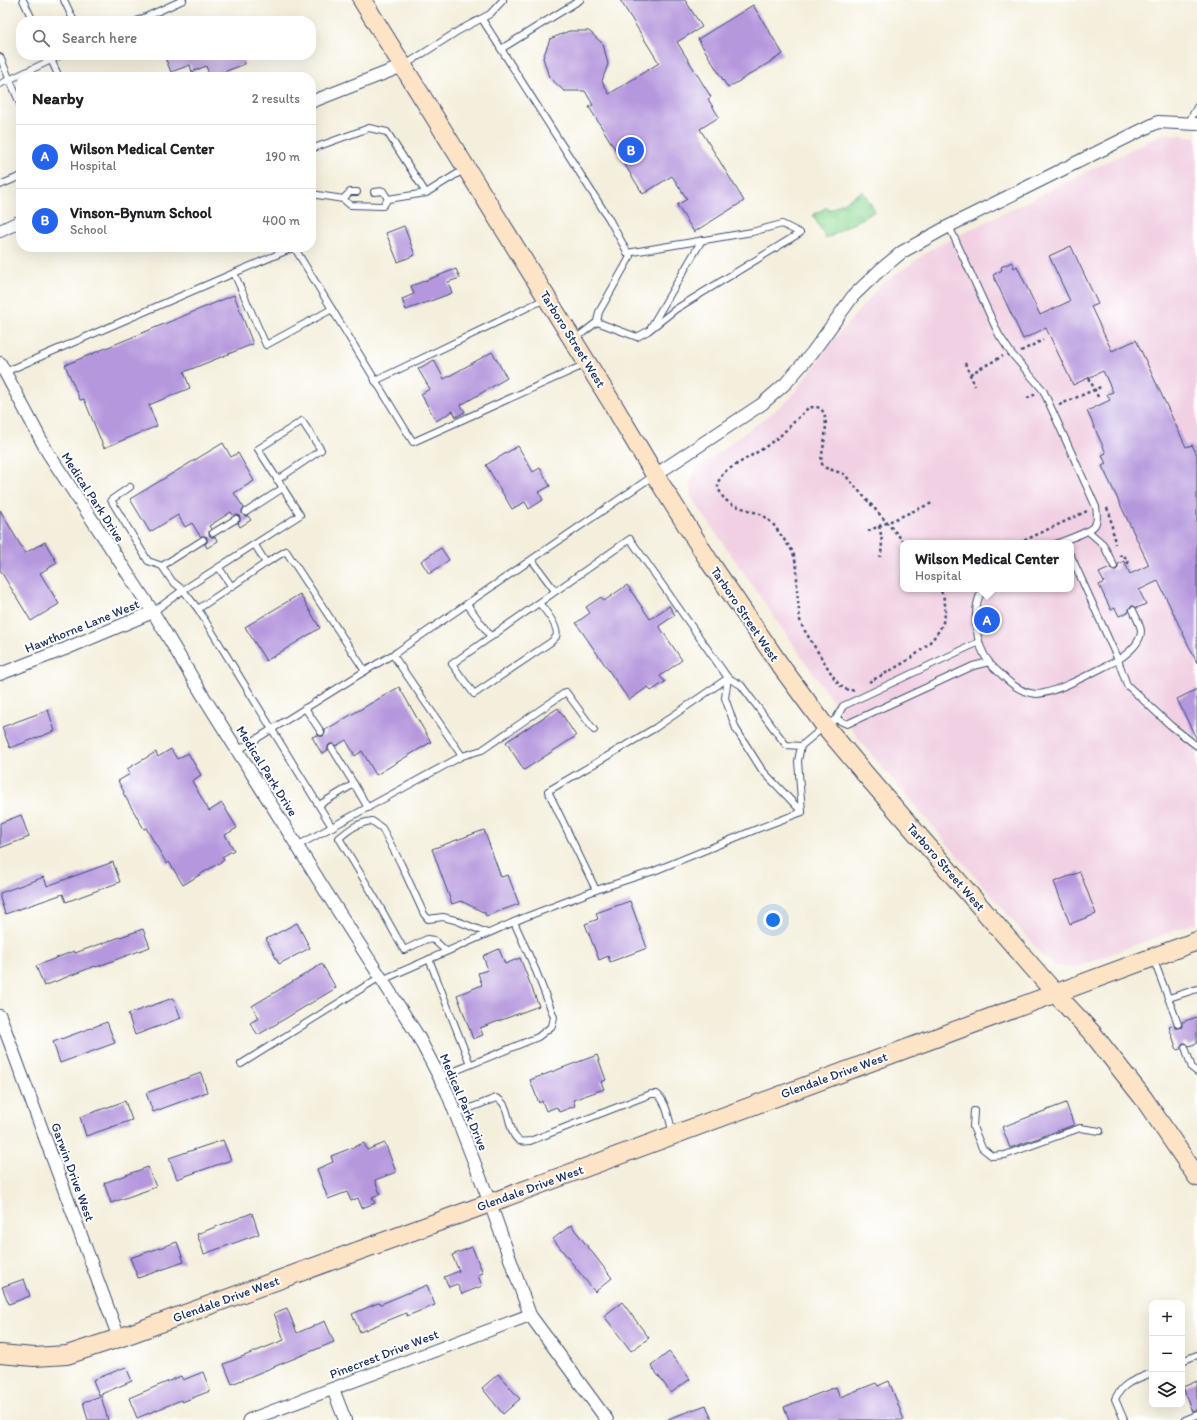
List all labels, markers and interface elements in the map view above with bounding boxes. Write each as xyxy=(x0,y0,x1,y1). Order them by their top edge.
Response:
search box xyxy=(16,16,316,60)
icon: search xyxy=(30,27,52,49)
text: Search here xyxy=(62,29,137,47)
text: Nearby xyxy=(32,88,84,108)
text: 2 results xyxy=(252,91,300,106)
pin: B xyxy=(618,135,644,165)
text: Wilson Medical Center xyxy=(70,140,214,158)
text: A xyxy=(41,149,49,164)
text: 190 m xyxy=(265,149,300,164)
text: Hospital xyxy=(70,158,117,173)
text: Vinson-Bynum School xyxy=(70,204,212,222)
text: B xyxy=(41,213,49,228)
text: 400 m xyxy=(262,213,300,228)
text: School xyxy=(70,222,107,237)
street label: Tarboro Street West xyxy=(537,288,609,390)
street label: Medical Park Drive xyxy=(58,449,128,545)
popup xyxy=(900,540,1074,592)
text: Wilson Medical Center xyxy=(915,550,1059,568)
street label: Tarboro Street West xyxy=(708,564,782,664)
text: Hospital xyxy=(915,568,961,583)
street label: Hawthorne Lane West xyxy=(23,596,142,656)
pin: A xyxy=(974,605,1000,635)
street label: Medical Park Drive xyxy=(233,723,301,819)
street label: Tarboro Street West xyxy=(904,820,988,914)
your location xyxy=(763,910,783,930)
street label: Glendale Drive West xyxy=(779,1049,889,1101)
street label: Medical Park Drive xyxy=(437,1051,491,1153)
street label: Garwin Drive West xyxy=(48,1121,98,1223)
street label: Glendale Drive West xyxy=(475,1162,585,1214)
street label: Glendale Drive West xyxy=(171,1273,281,1325)
map controls xyxy=(1149,1300,1185,1408)
button: + xyxy=(1149,1300,1185,1336)
street label: Pinecrest Drive West xyxy=(327,1326,441,1382)
button: − xyxy=(1149,1336,1185,1372)
button: layers xyxy=(1149,1372,1185,1408)

